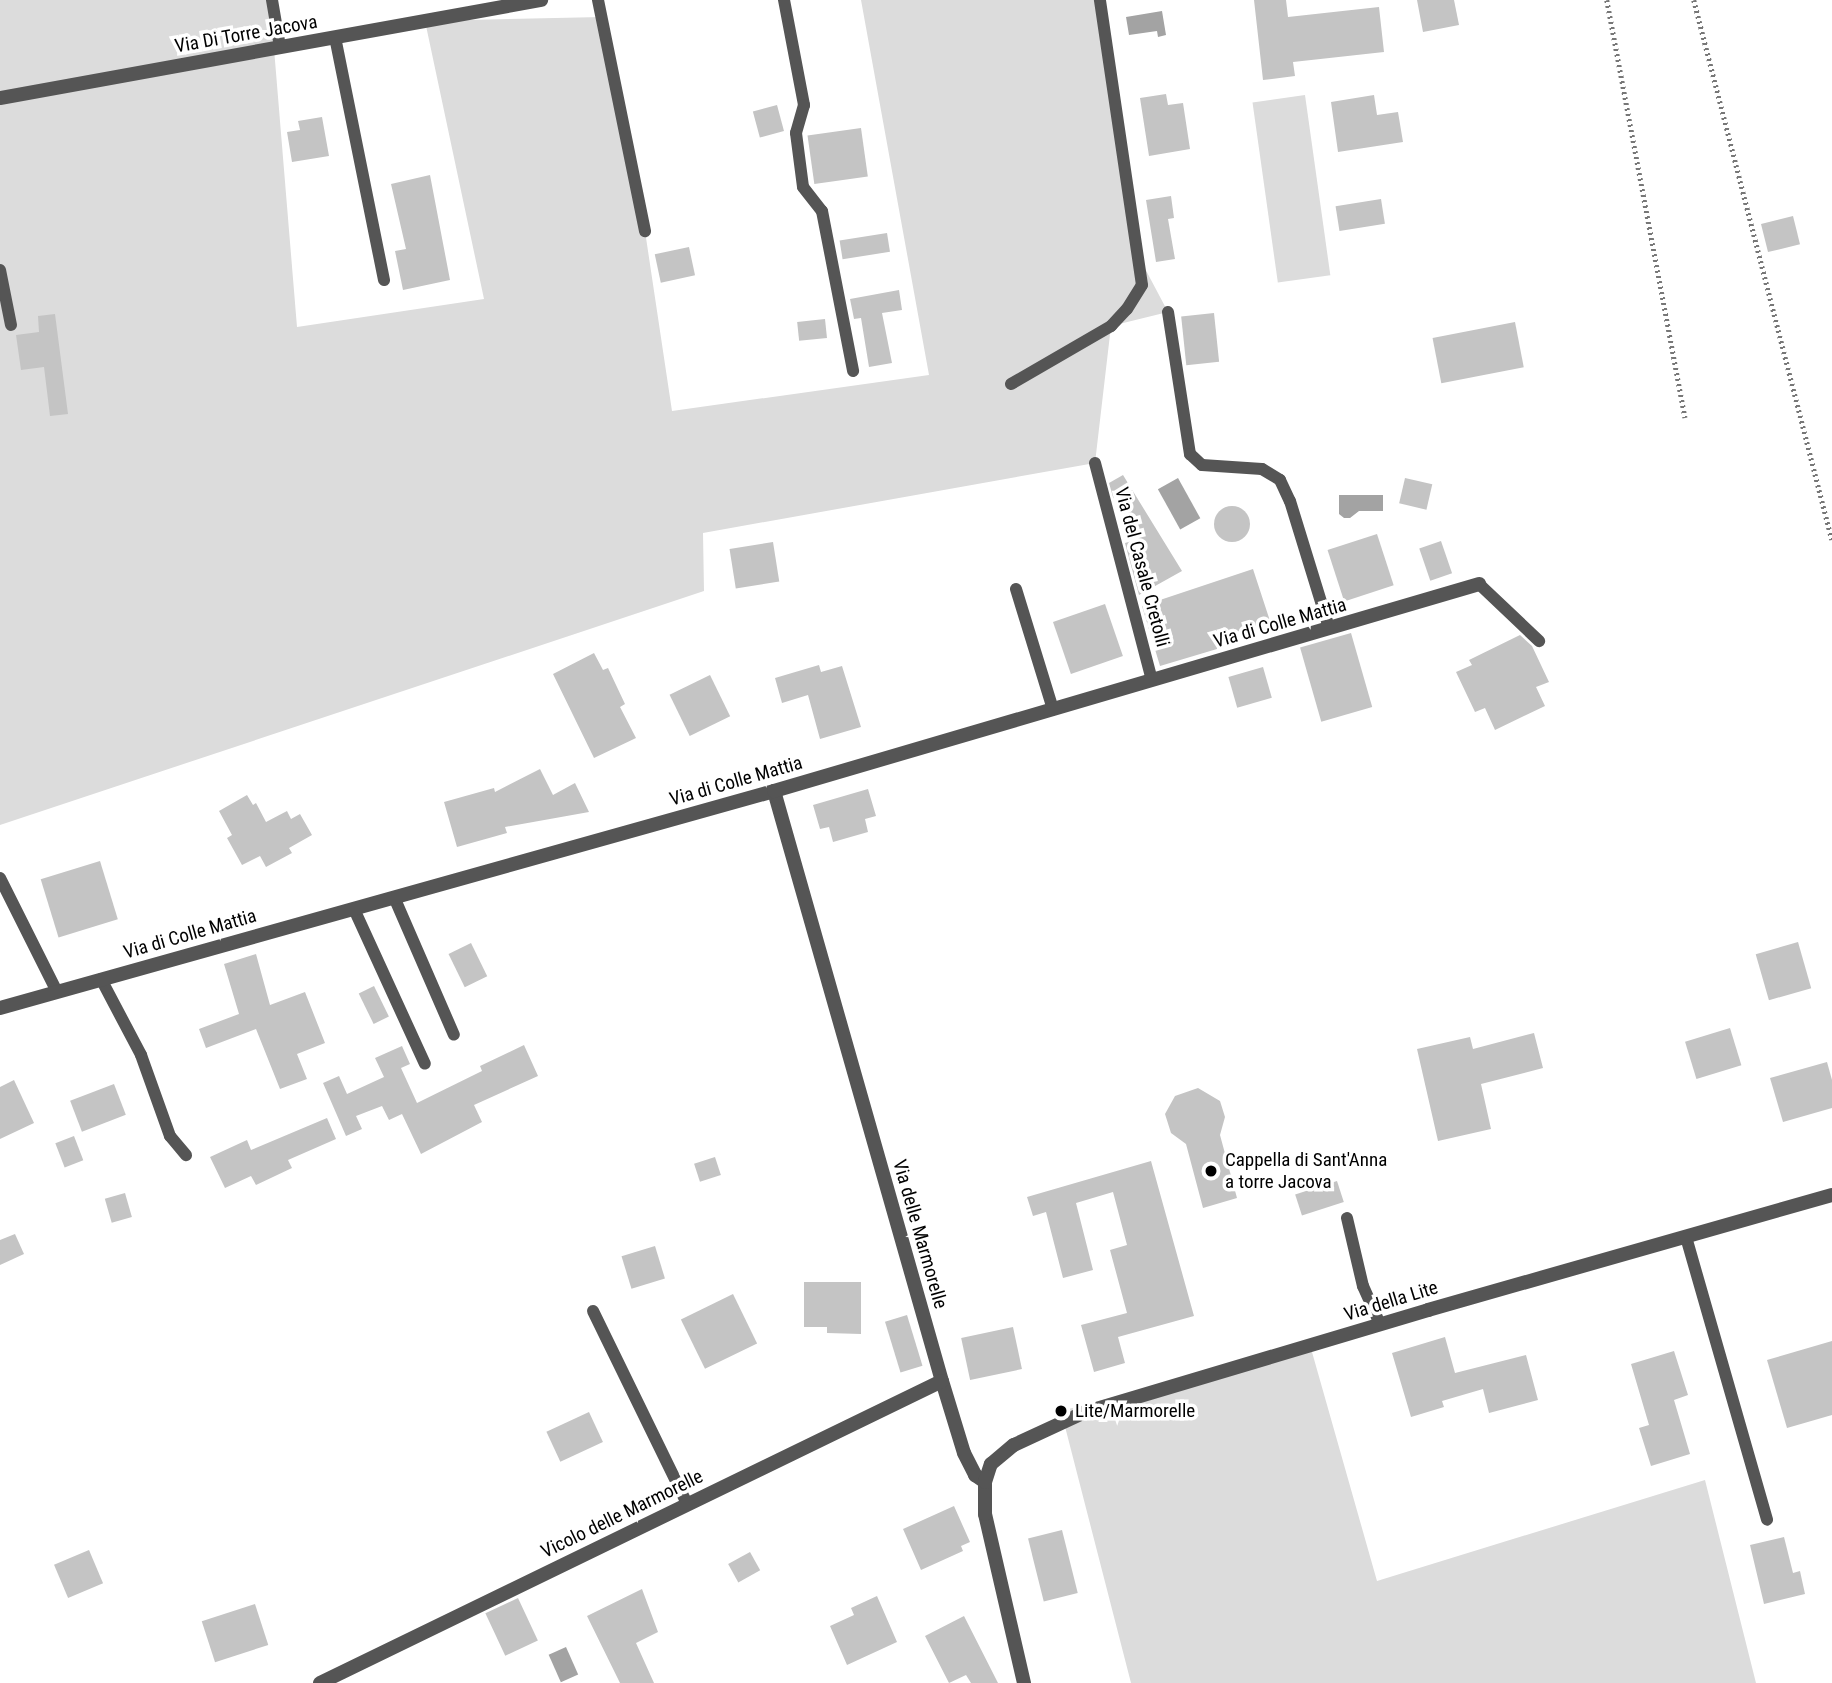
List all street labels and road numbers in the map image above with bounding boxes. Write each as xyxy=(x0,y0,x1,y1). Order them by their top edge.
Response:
street label: Via Di Torre Jacova xyxy=(173,10,319,58)
street label: Via del Casale Cretolli xyxy=(1110,485,1174,649)
street label: Via di Colle Mattia xyxy=(1211,593,1349,653)
street label: Via di Colle Mattia xyxy=(667,751,805,811)
street label: Via di Colle Mattia xyxy=(121,904,259,964)
street label: Via delle Marmorelle xyxy=(888,1157,952,1311)
street label: Via della Lite xyxy=(1341,1276,1441,1326)
street label: Vicolo delle Marmorelle xyxy=(537,1465,707,1563)

